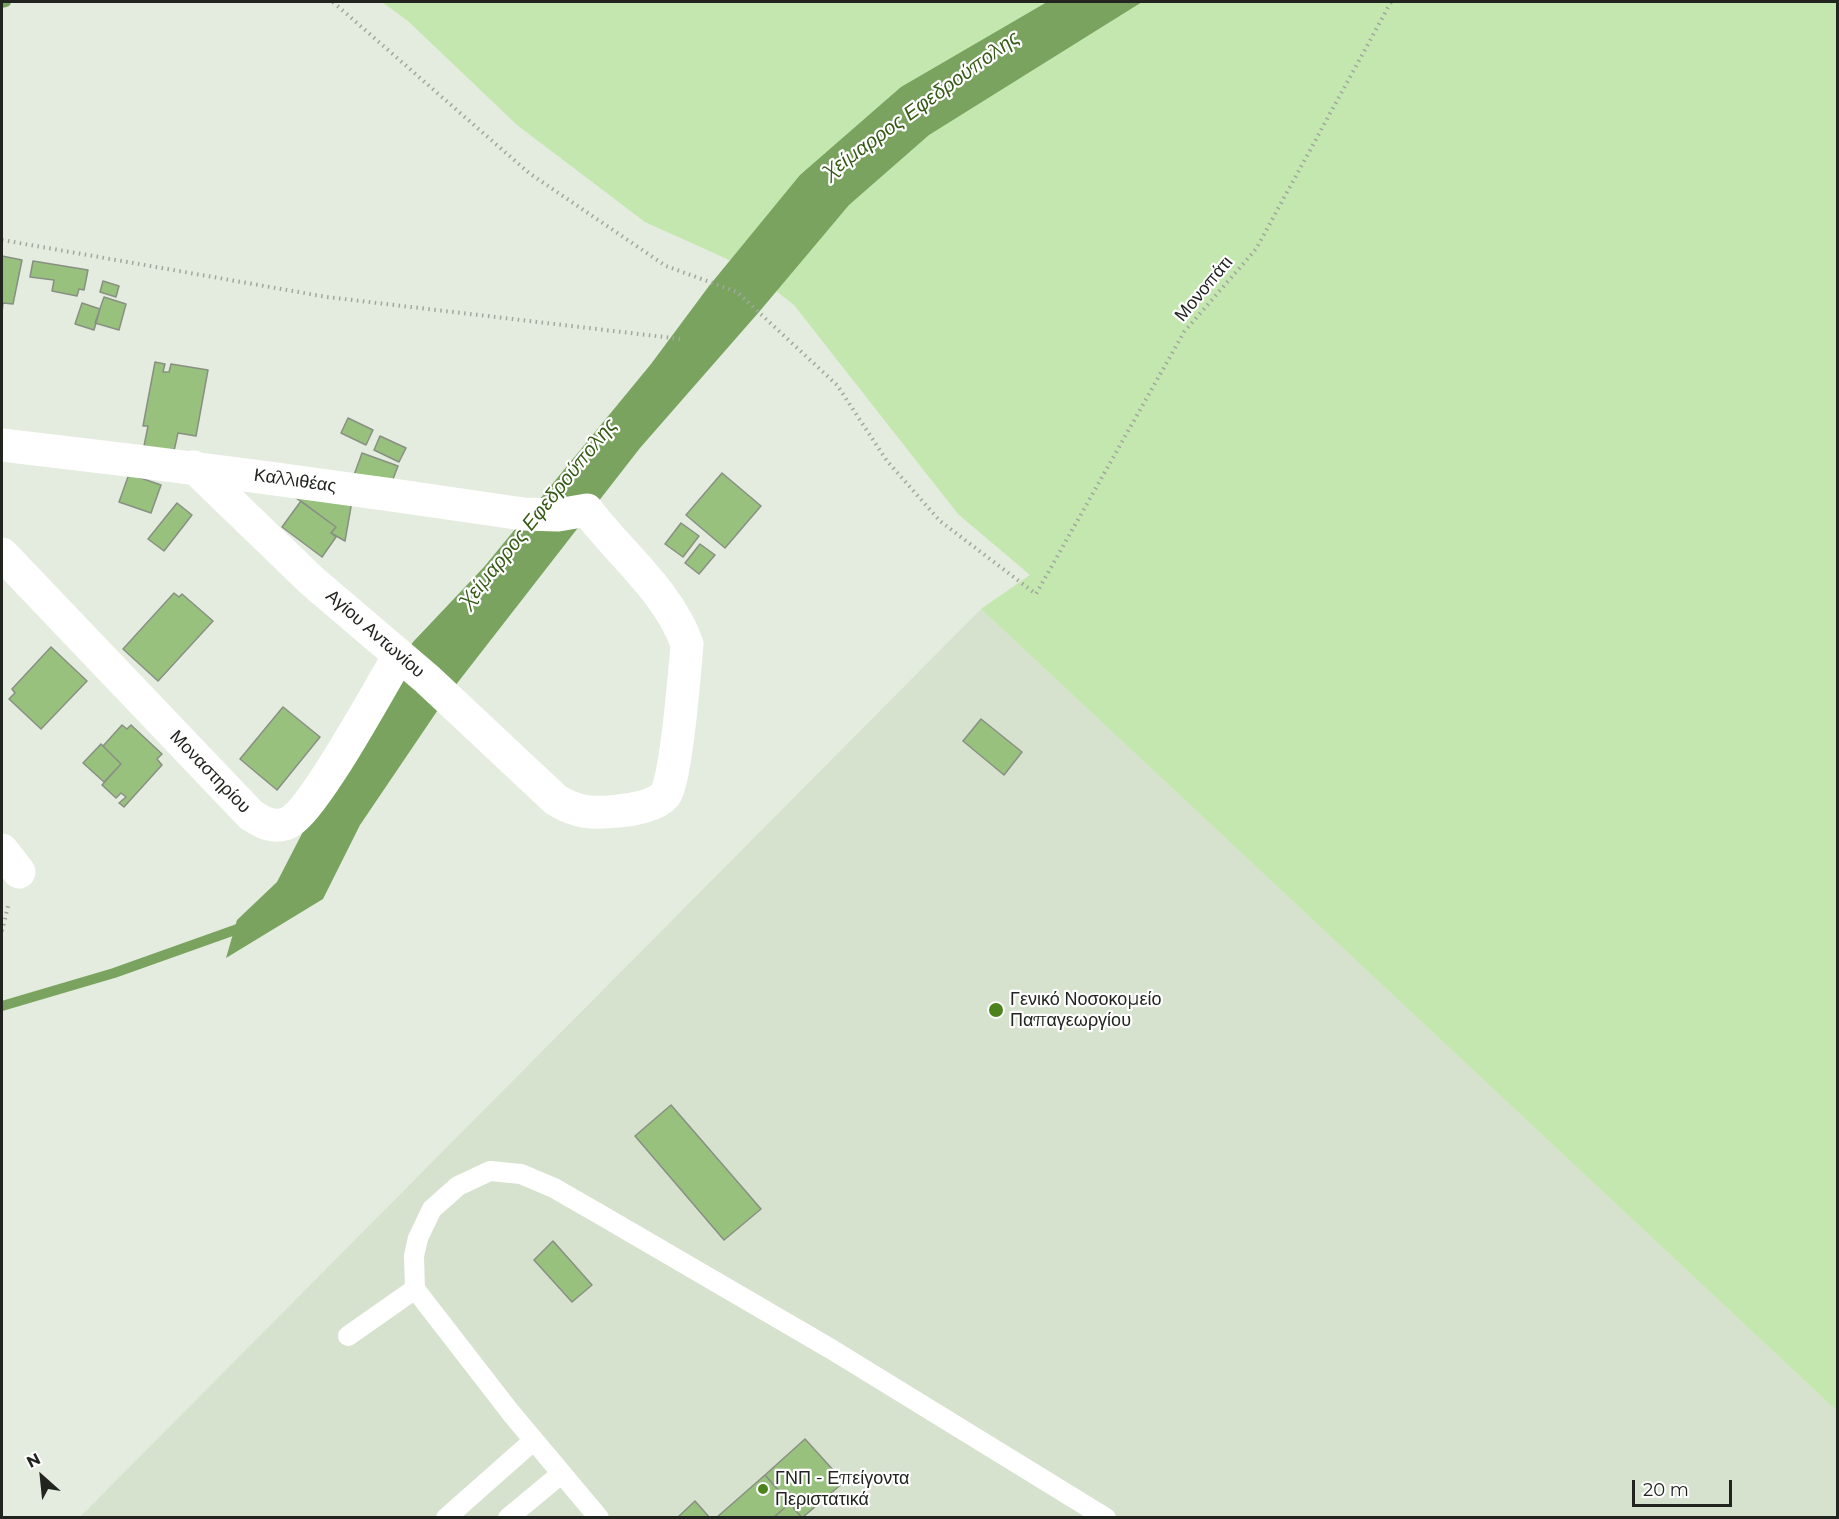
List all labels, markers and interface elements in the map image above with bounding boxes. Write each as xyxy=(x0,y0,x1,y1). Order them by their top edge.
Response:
water label: Χείμαρρος Εφεδρούπολης xyxy=(820,26,1024,184)
street label: Μονοπάτι xyxy=(1170,252,1238,326)
water label: Χείμαρρος Εφεδρούπολης xyxy=(456,414,622,612)
street label: Καλλιθέας xyxy=(252,465,338,497)
street label: Αγίου Αντωνίου xyxy=(321,585,429,683)
street label: Μοναστηρίου xyxy=(165,726,255,818)
place label: Γενικό Νοσοκομείο Παπαγεωργίου xyxy=(1010,989,1162,1032)
marker: Γενικό Νοσοκομείο Παπαγεωργίου xyxy=(987,1001,1005,1019)
north arrow xyxy=(12,1447,72,1507)
text: N xyxy=(24,1449,44,1472)
place label: ΓΝΠ - Επείγοντα Περιστατικά xyxy=(775,1468,910,1510)
scale bar xyxy=(1635,1468,1736,1506)
text: 20 m xyxy=(1643,1479,1689,1501)
marker: ΓΝΠ - Επείγοντα Περιστατικά xyxy=(756,1482,770,1496)

